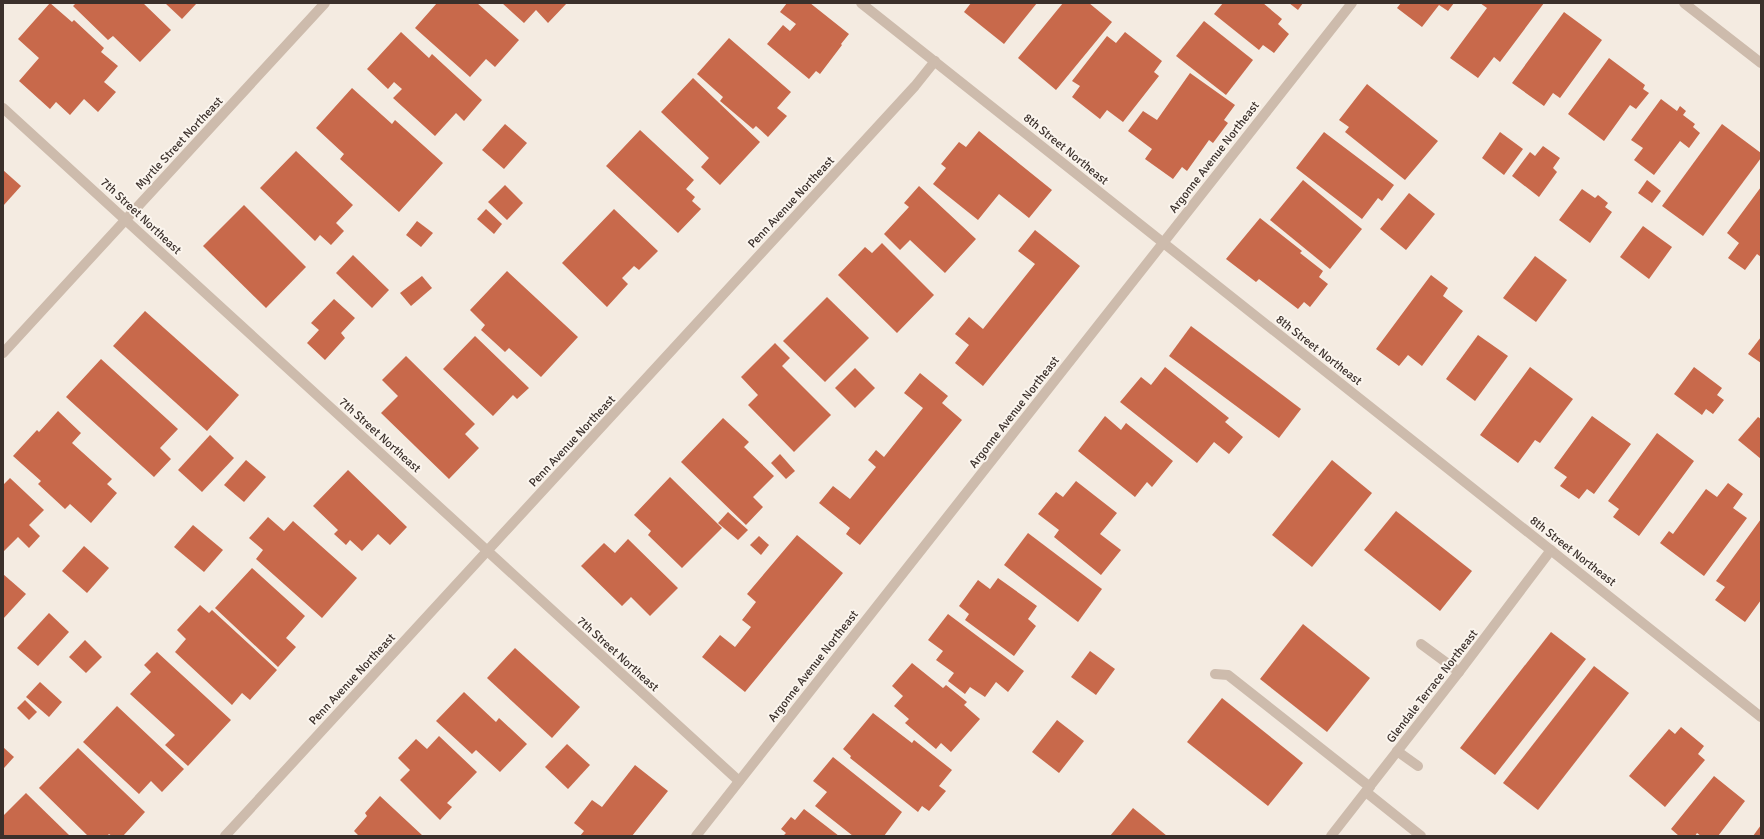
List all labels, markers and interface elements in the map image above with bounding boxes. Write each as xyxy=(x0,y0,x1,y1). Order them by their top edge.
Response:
street label: Myrtle Street Northeast xyxy=(132,94,226,193)
street label: Argonne Avenue Northeast xyxy=(1166,99,1263,216)
street label: 8th Street Northeast xyxy=(1020,110,1111,188)
street label: Penn Avenue Northeast xyxy=(745,153,838,251)
street label: 7th Street Northeast xyxy=(97,175,184,258)
street label: 8th Street Northeast xyxy=(1273,312,1365,389)
street label: Argonne Avenue Northeast xyxy=(966,354,1063,471)
street label: Penn Avenue Northeast xyxy=(526,392,619,490)
street label: 7th Street Northeast xyxy=(336,395,424,476)
street label: 8th Street Northeast xyxy=(1527,513,1619,590)
street label: Argonne Avenue Northeast xyxy=(765,608,862,725)
street label: 7th Street Northeast xyxy=(574,614,662,695)
street label: Glendale Terrace Northeast xyxy=(1384,627,1481,746)
street label: Penn Avenue Northeast xyxy=(306,630,399,728)

